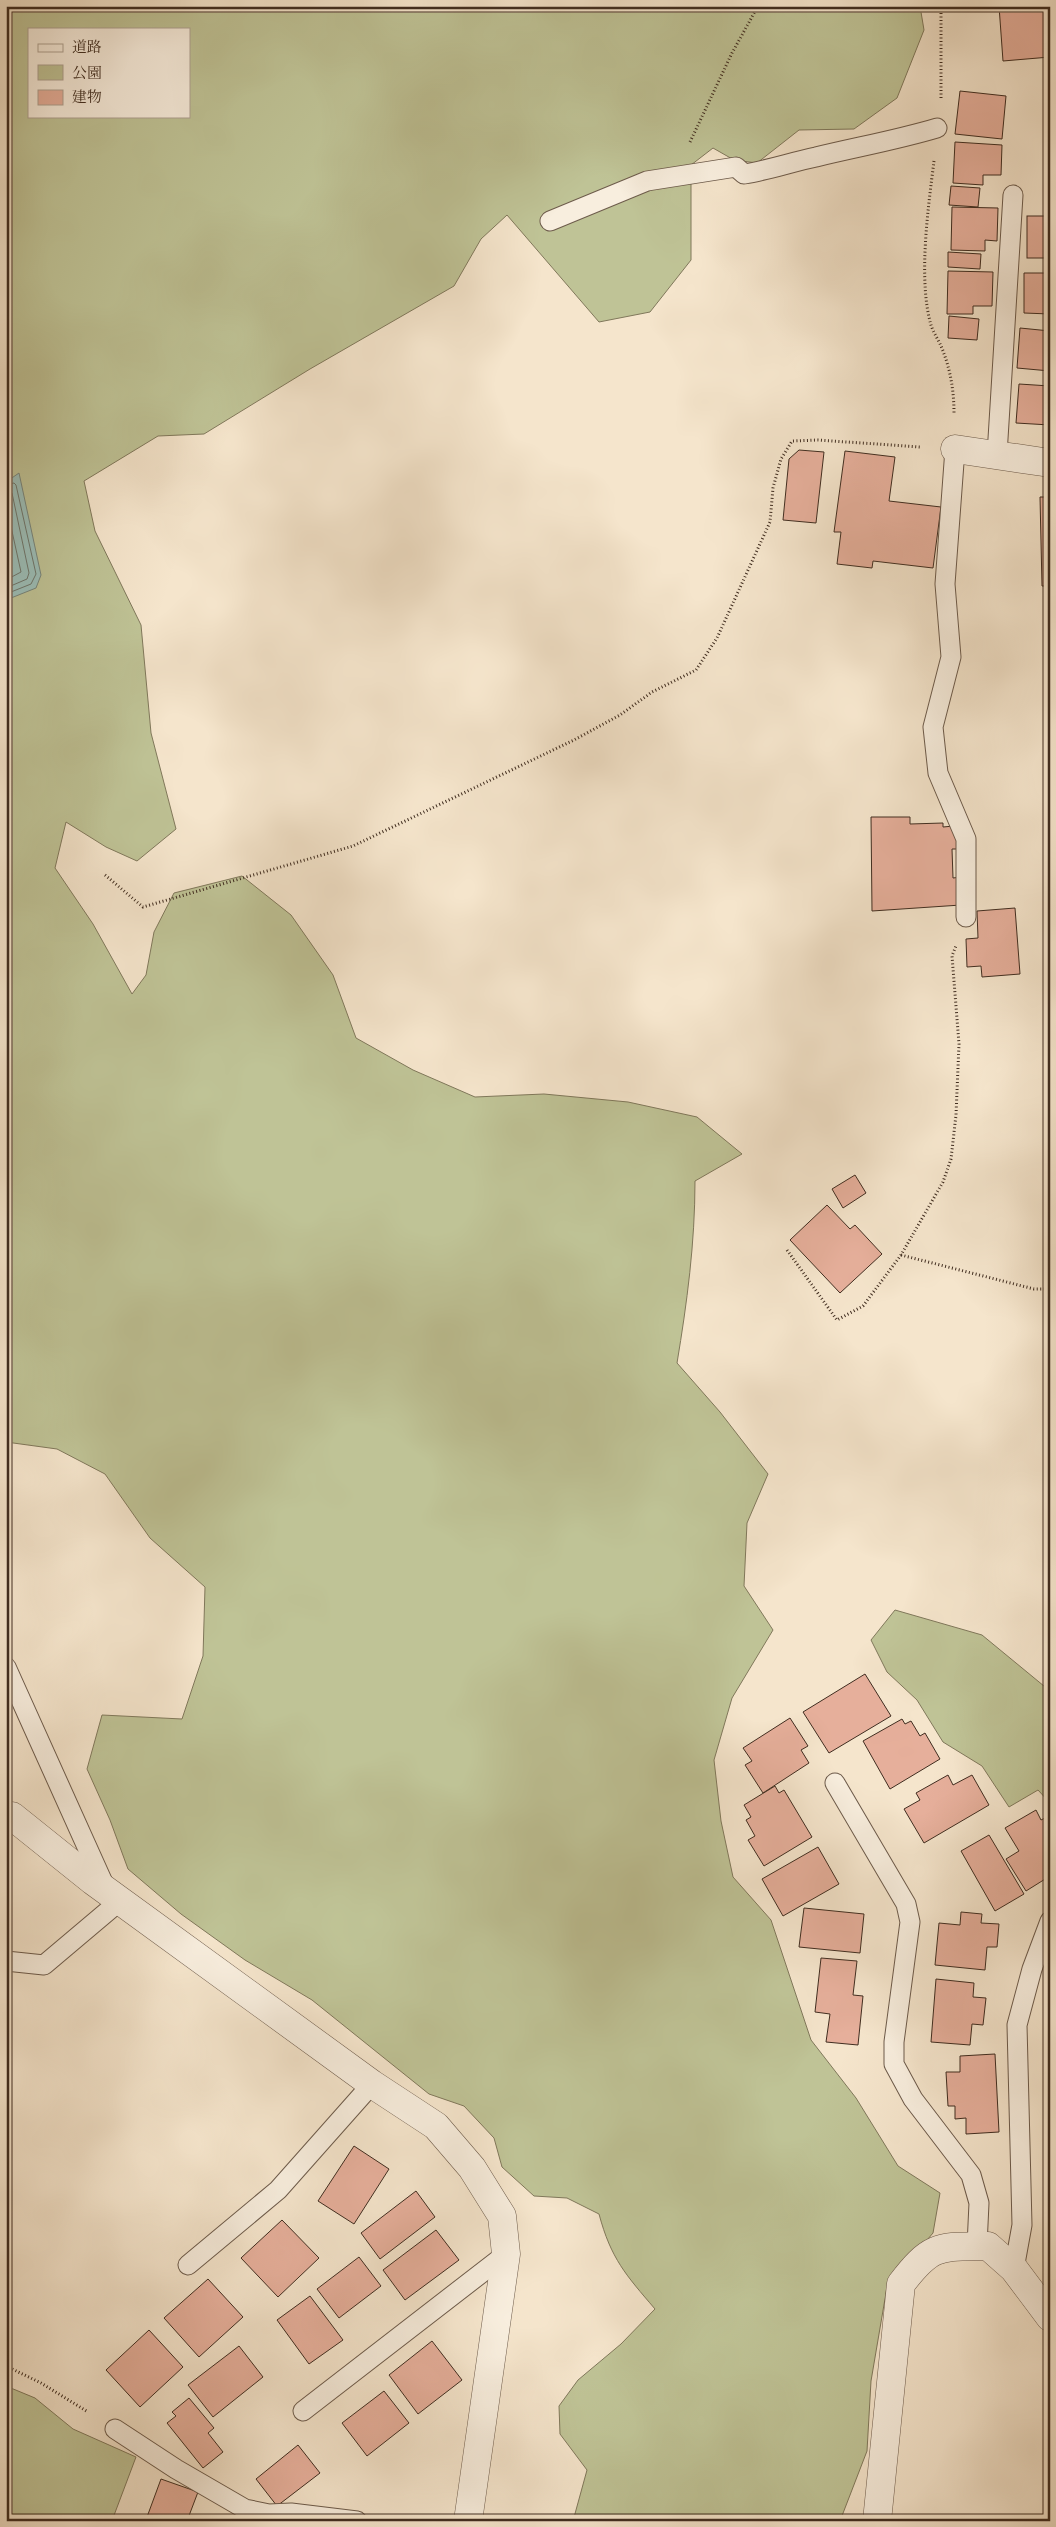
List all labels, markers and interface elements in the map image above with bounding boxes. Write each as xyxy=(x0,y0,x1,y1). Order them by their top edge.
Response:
legend xyxy=(28,28,190,118)
text: 道路 xyxy=(72,38,102,59)
text: 公園 xyxy=(72,64,102,85)
text: 建物 xyxy=(72,88,102,109)

